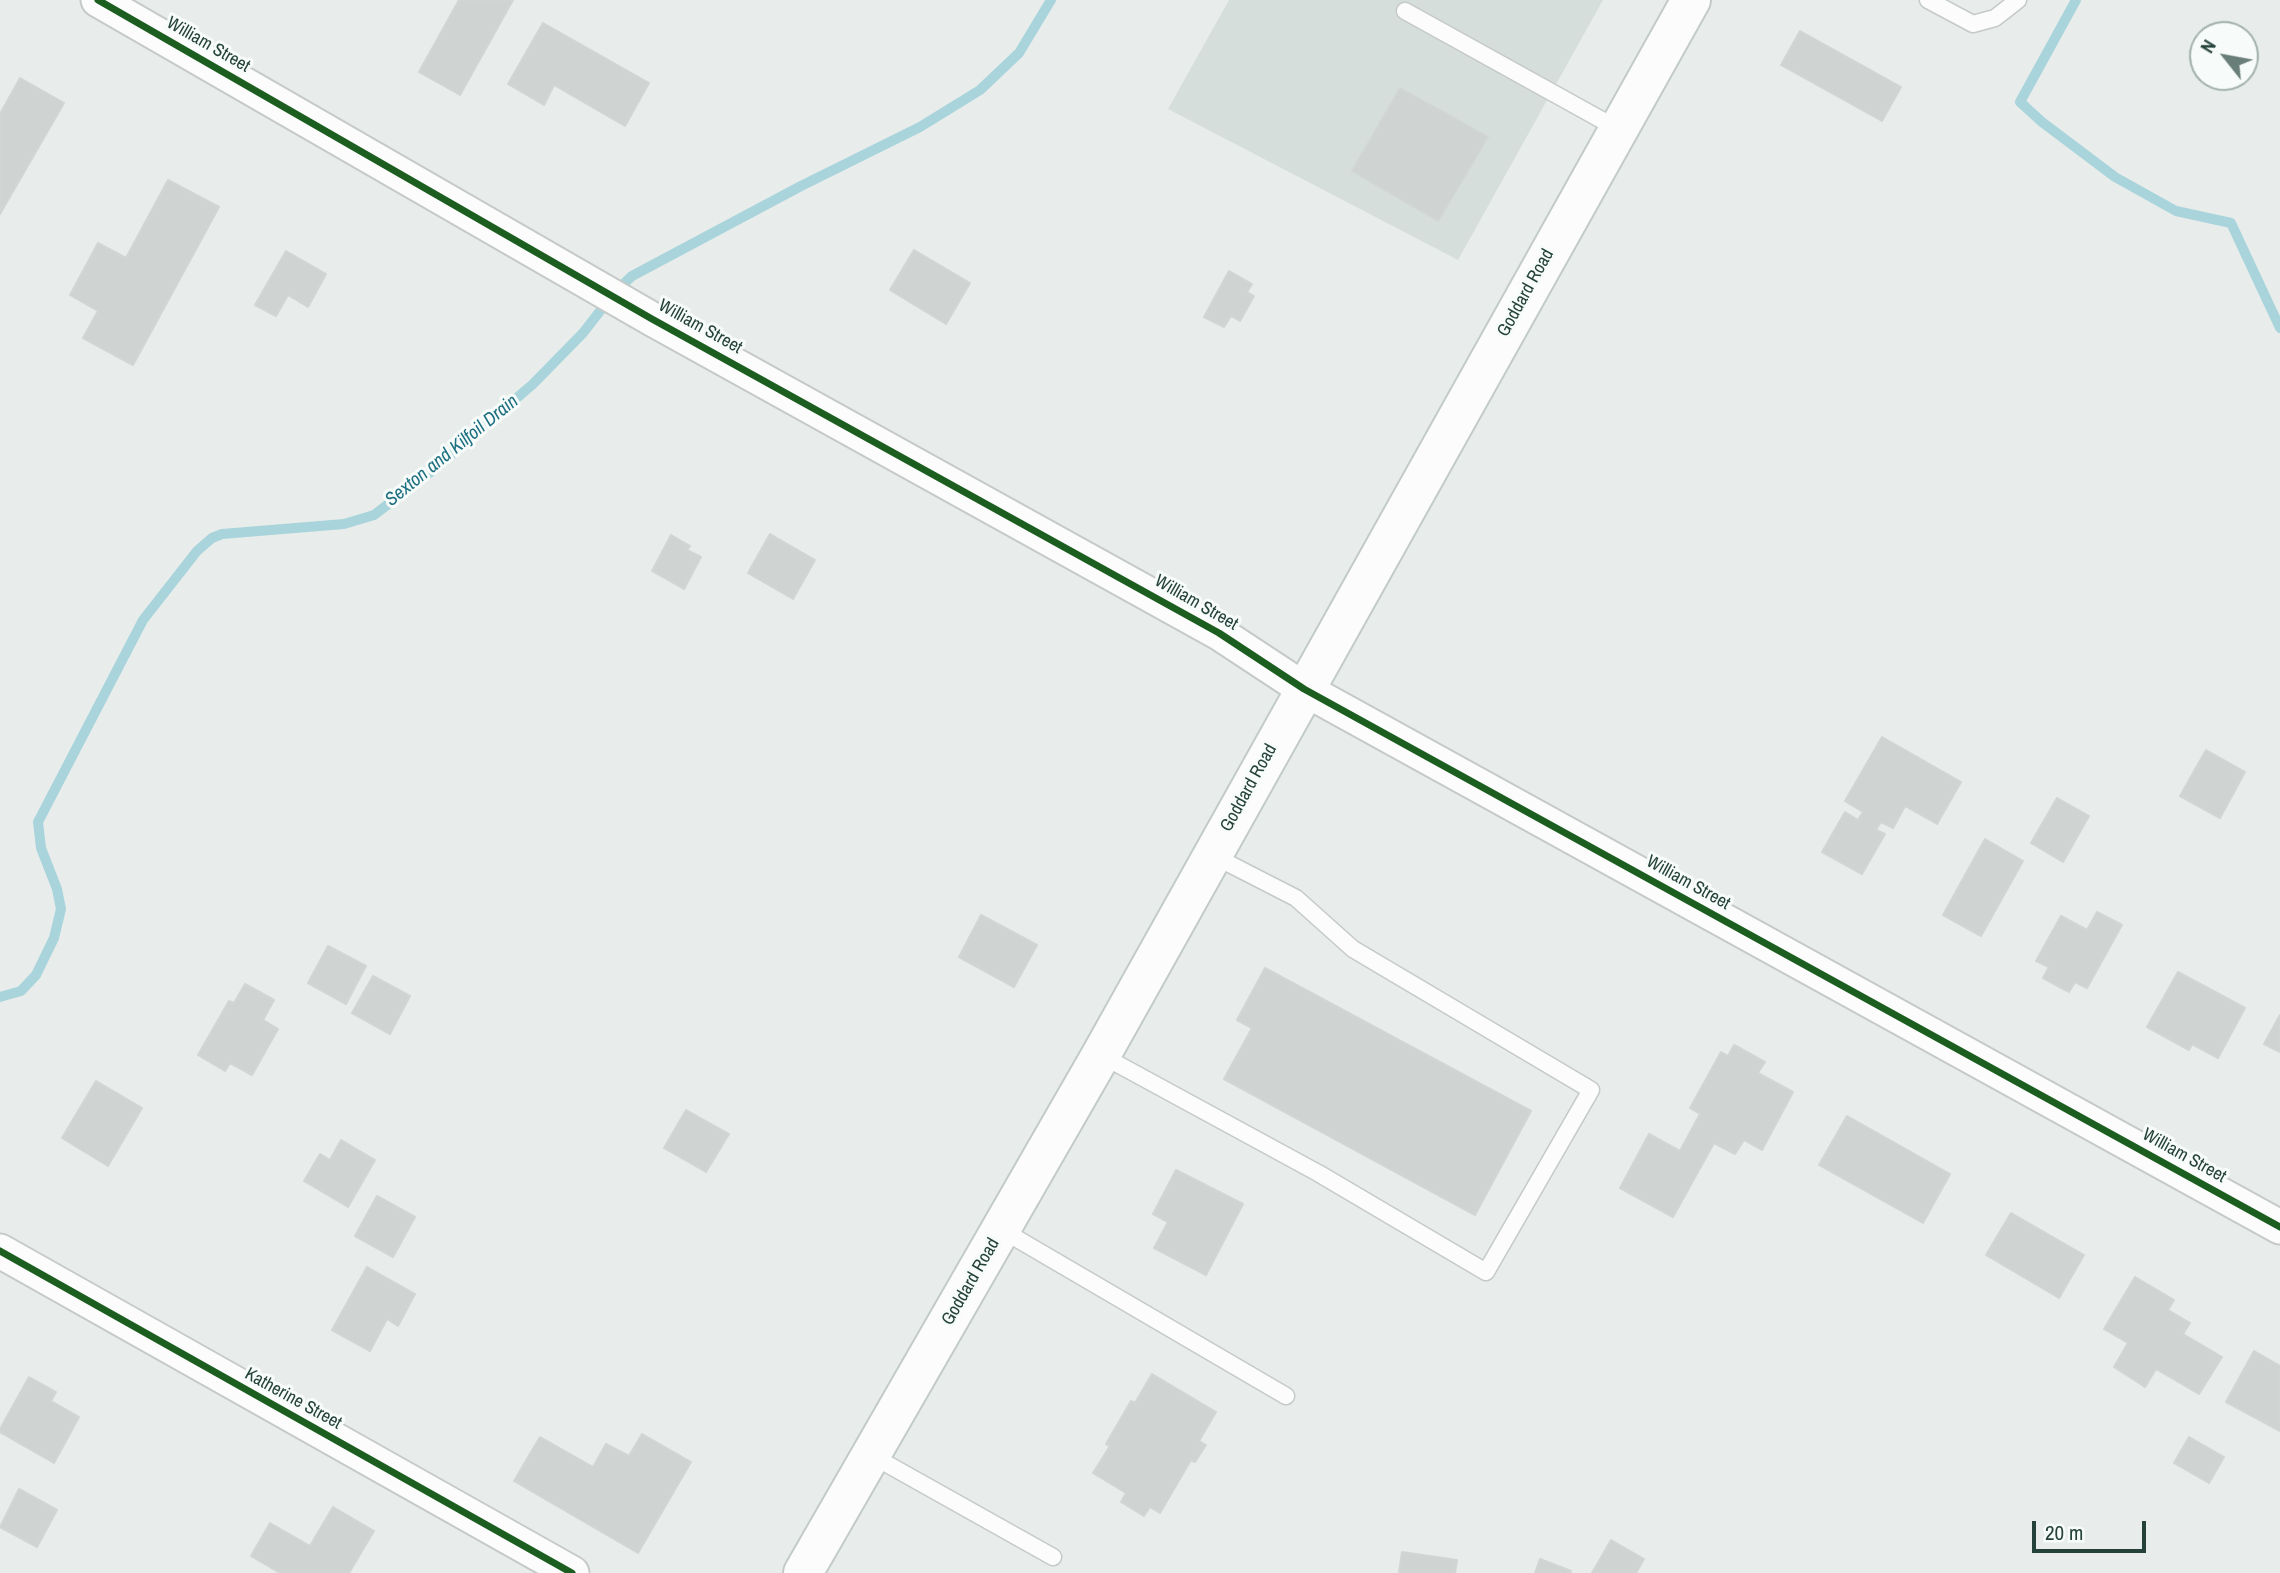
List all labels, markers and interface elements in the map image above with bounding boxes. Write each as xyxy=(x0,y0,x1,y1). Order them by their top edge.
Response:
street label: William Street xyxy=(162,12,254,78)
north arrow xyxy=(2189,21,2259,91)
text: N xyxy=(2194,35,2222,58)
street label: Goddard Road xyxy=(1493,245,1559,341)
street label: William Street xyxy=(654,295,746,359)
water label: Sexton and Kilfoil Drain xyxy=(381,390,523,512)
street label: William Street xyxy=(1150,570,1242,636)
street label: Goddard Road xyxy=(1216,740,1282,836)
street label: William Street xyxy=(1642,851,1734,915)
street label: William Street xyxy=(2138,1124,2230,1188)
street label: Goddard Road xyxy=(937,1235,1005,1329)
street label: Katherine Street xyxy=(241,1363,345,1435)
scale bar xyxy=(2035,1506,2149,1550)
text: 20 m xyxy=(2045,1518,2083,1547)

